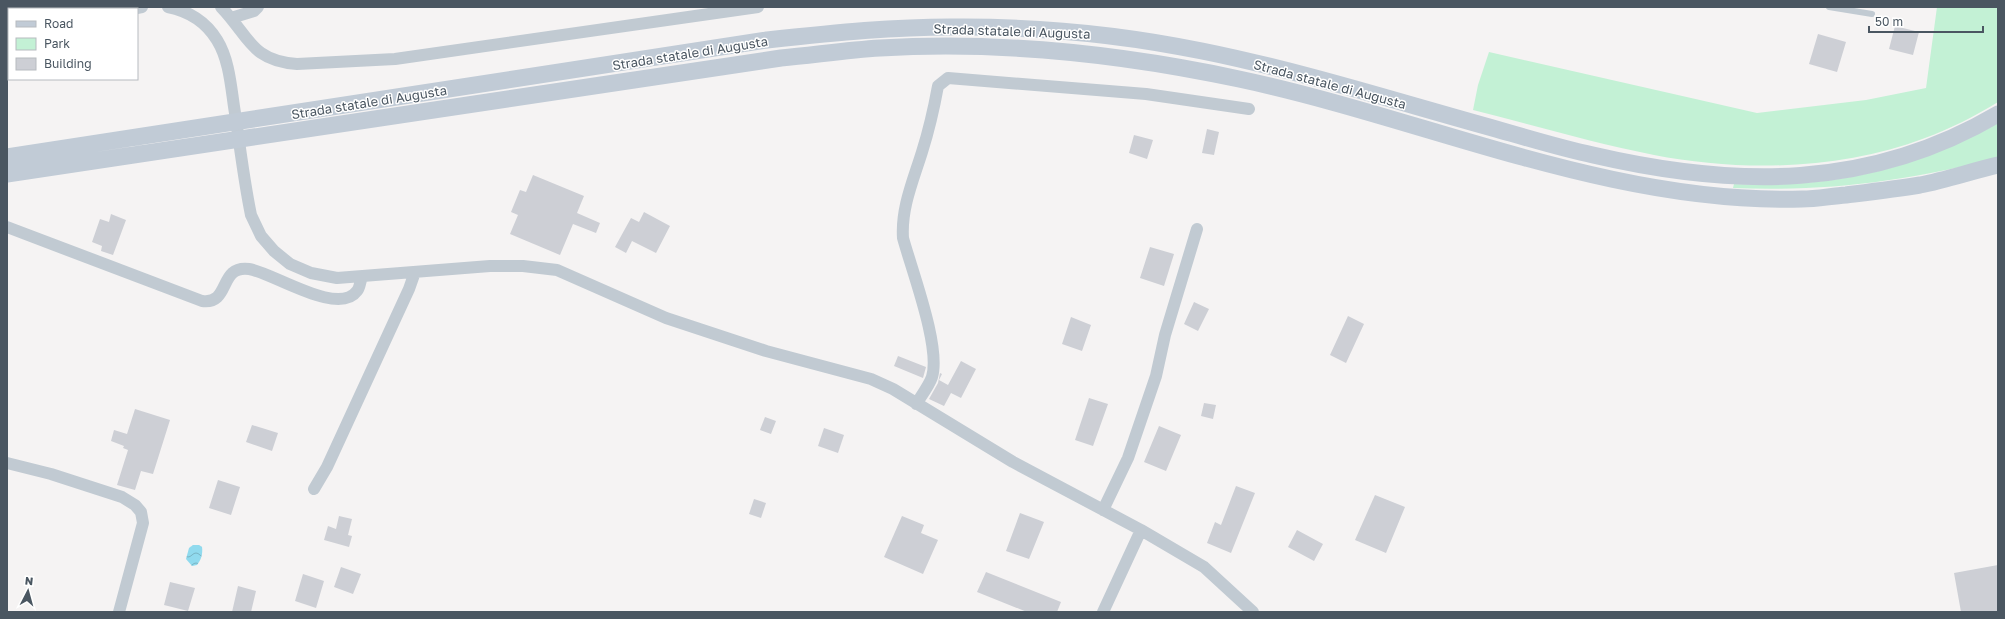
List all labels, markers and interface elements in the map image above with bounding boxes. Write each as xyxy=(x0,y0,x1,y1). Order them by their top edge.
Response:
legend xyxy=(8,8,138,80)
scale bar xyxy=(1869,8,1983,34)
text: 50 m xyxy=(1875,14,1903,29)
text: Road xyxy=(44,16,73,31)
street label: Strada statale di Augusta xyxy=(933,20,1091,42)
street label: Strada statale di Augusta xyxy=(611,33,769,73)
text: Park xyxy=(44,36,70,51)
text: Building xyxy=(44,56,92,71)
street label: Strada statale di Augusta xyxy=(1252,56,1408,112)
street label: Strada statale di Augusta xyxy=(290,82,448,122)
north arrow xyxy=(8,571,48,611)
text: N xyxy=(24,574,34,587)

